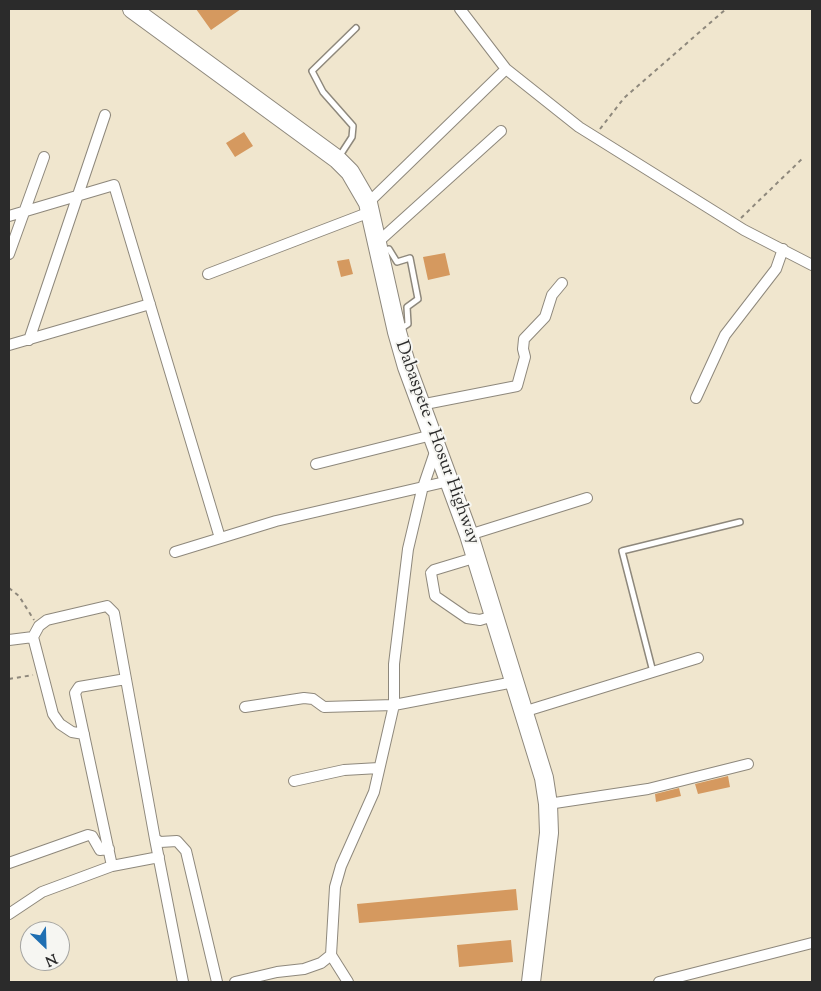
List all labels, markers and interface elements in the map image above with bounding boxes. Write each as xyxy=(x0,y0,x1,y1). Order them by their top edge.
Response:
street label: Dabaspete - Hosur Highway xyxy=(389,338,483,548)
north arrow xyxy=(20,921,70,971)
text: N xyxy=(42,947,60,970)

